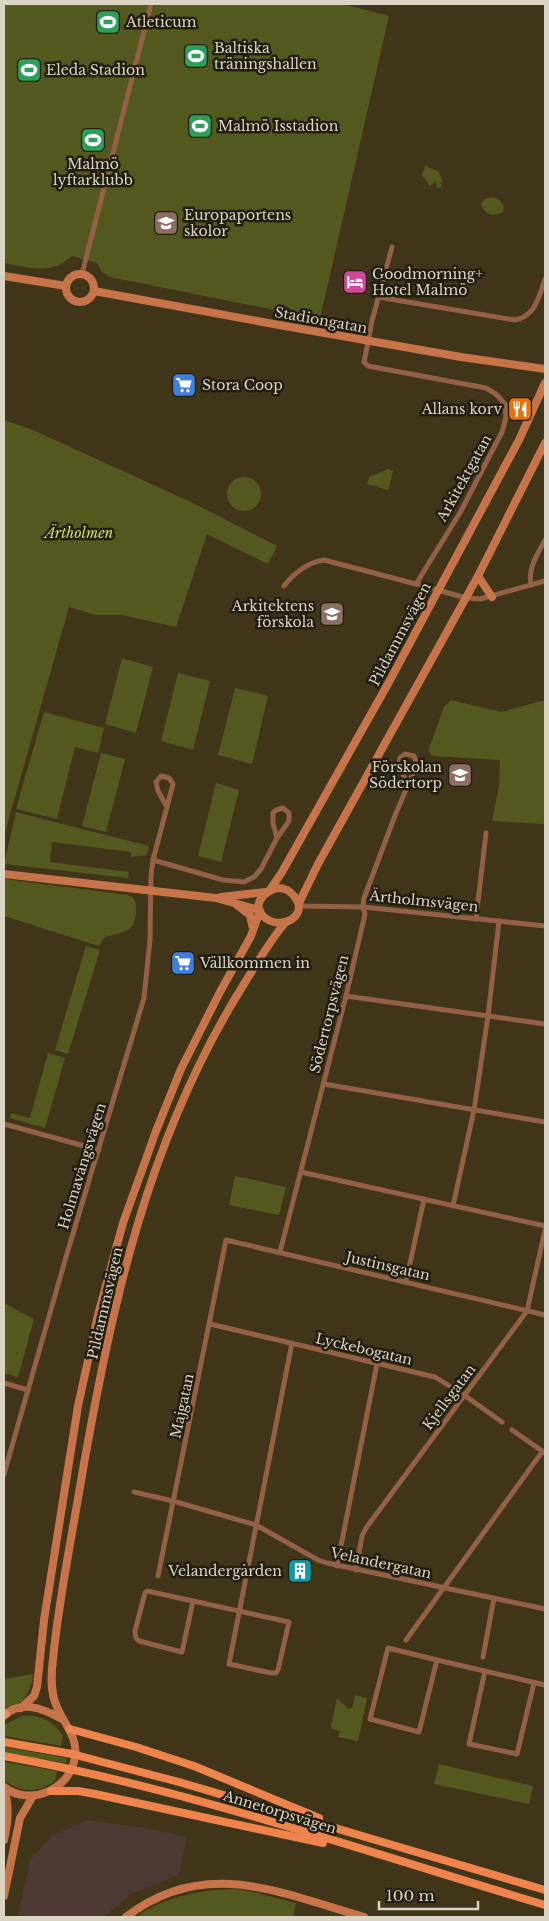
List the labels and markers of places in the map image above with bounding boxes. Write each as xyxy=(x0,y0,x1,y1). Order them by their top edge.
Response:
sports icon: Atleticum xyxy=(95,9,121,35)
place label: Atleticum xyxy=(125,13,197,31)
place label: Baltiska träningshallen xyxy=(214,39,317,73)
sports icon: Baltiska träningshallen xyxy=(183,43,209,69)
sports icon: Eleda Stadion xyxy=(16,57,42,83)
place label: Eleda Stadion xyxy=(46,61,145,79)
sports icon: Malmö Isstadion xyxy=(187,113,213,139)
place label: Malmö Isstadion xyxy=(218,117,339,135)
sports icon: Malmö lyftarklubb xyxy=(80,127,106,153)
place label: Malmö lyftarklubb xyxy=(53,155,133,189)
place label: Europaportens skolor xyxy=(184,206,291,240)
school or university icon: Europaportens skolor xyxy=(153,210,179,236)
place label: Goodmorning+ Hotel Malmö xyxy=(372,265,483,299)
hotel icon: Goodmorning+ Hotel Malmö xyxy=(342,269,368,295)
supermarket icon: Stora Coop xyxy=(171,372,197,398)
place label: Stora Coop xyxy=(202,376,283,394)
restaurant icon: Allans korv xyxy=(507,396,533,422)
place label: Allans korv xyxy=(421,400,502,418)
place label: Arkitektens förskola xyxy=(231,597,314,631)
school or university icon: Arkitektens förskola xyxy=(319,601,345,627)
place label: Förskolan Södertorp xyxy=(369,758,442,792)
school or university icon: Förskolan Södertorp xyxy=(447,762,473,788)
supermarket icon: Vällkommen in xyxy=(170,950,196,976)
place label: Vällkommen in xyxy=(199,954,310,972)
building icon: Velandergården xyxy=(287,1558,313,1584)
place label: Velandergården xyxy=(167,1562,282,1580)

